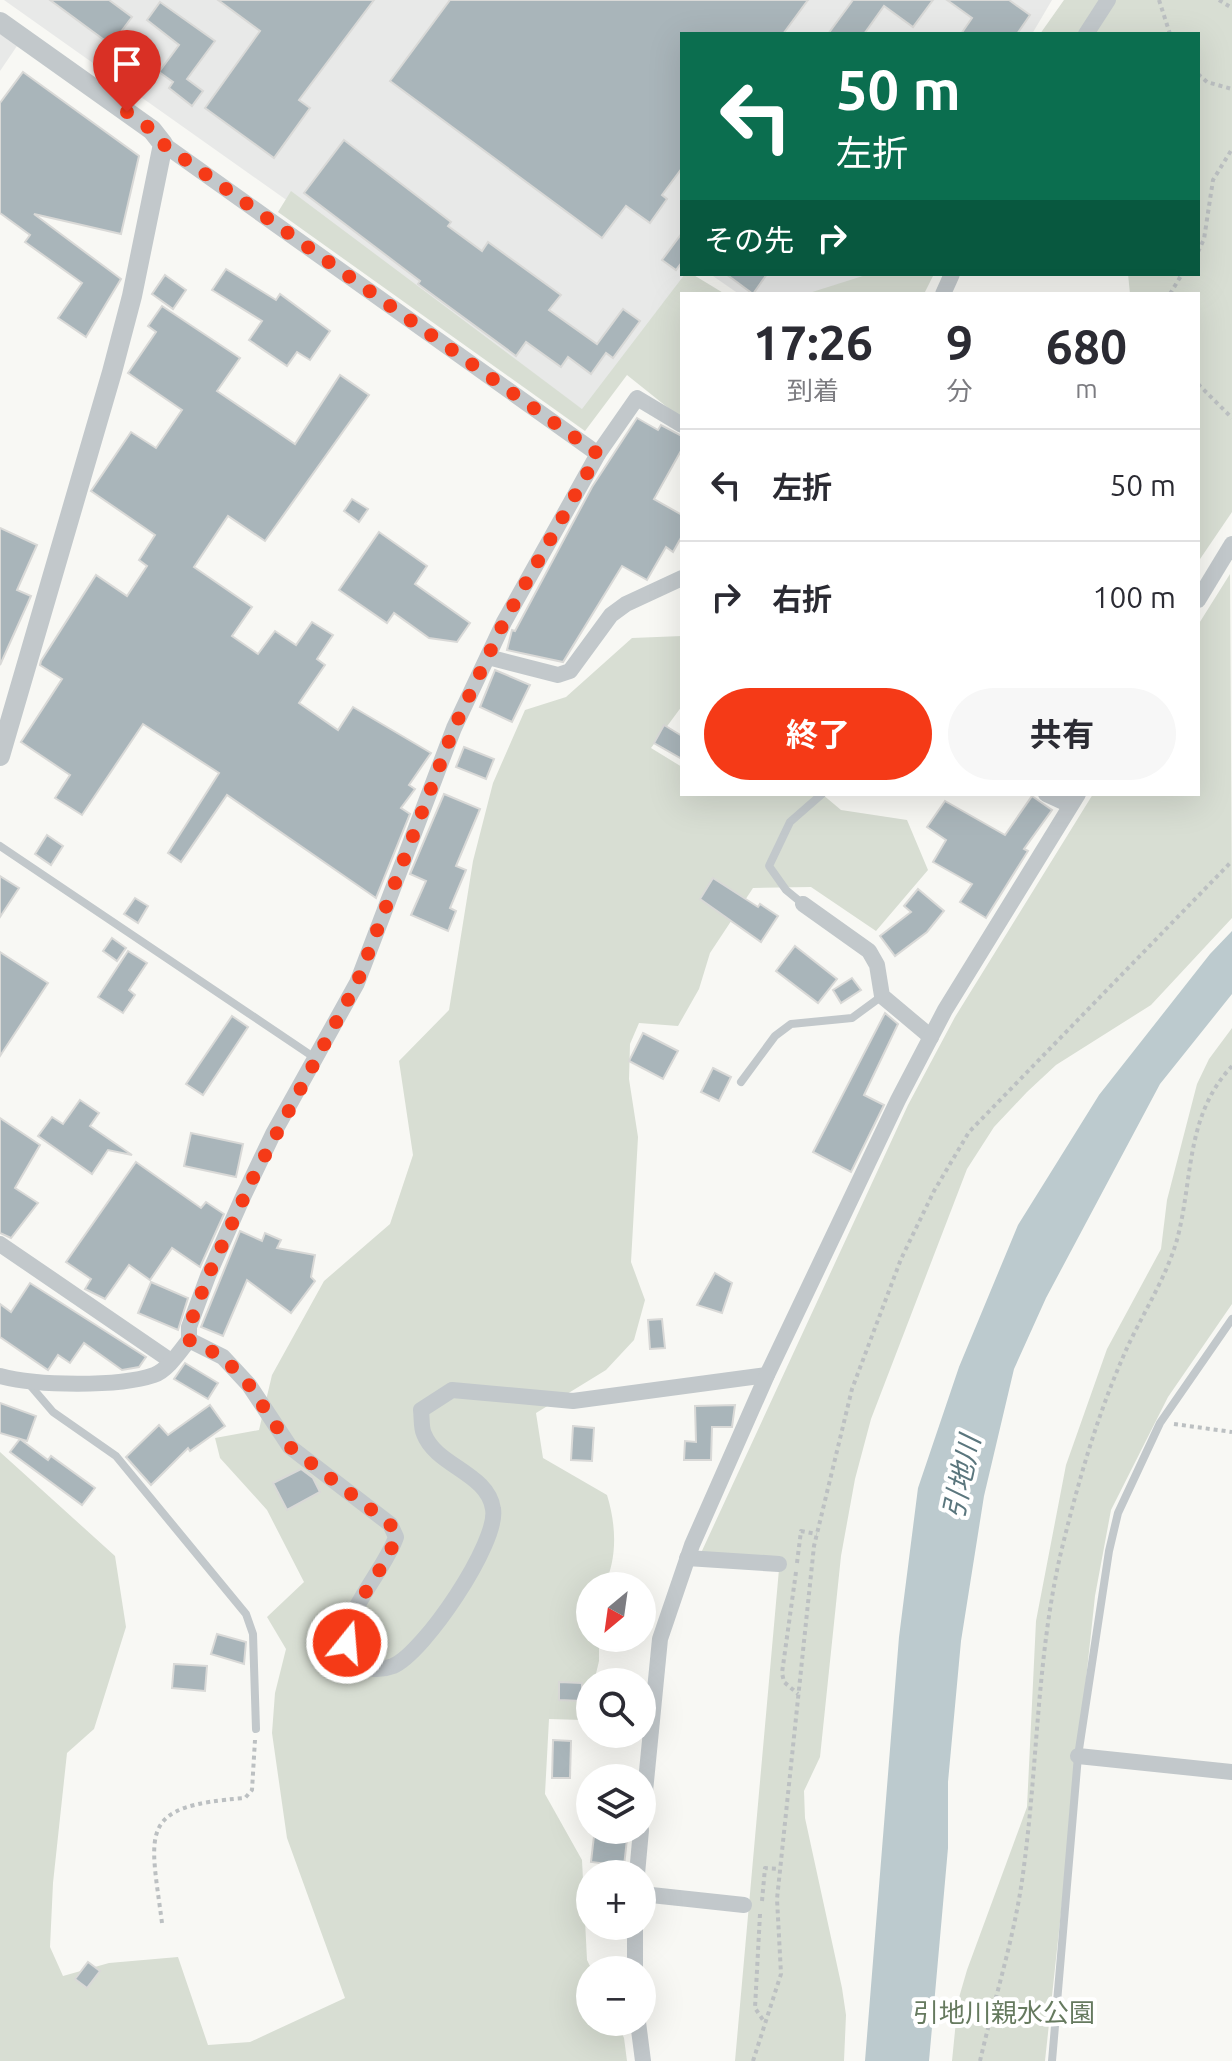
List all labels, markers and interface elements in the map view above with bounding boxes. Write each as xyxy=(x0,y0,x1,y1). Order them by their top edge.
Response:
pin xyxy=(93,30,161,112)
icon: arrive xyxy=(105,42,149,86)
text: 50 m xyxy=(836,58,961,121)
icon: left xyxy=(704,64,808,168)
text: 左折 xyxy=(836,132,908,173)
icon: right xyxy=(810,216,854,260)
text: その先 xyxy=(704,223,794,257)
text: 17:26 xyxy=(753,315,873,369)
text: 9 xyxy=(946,315,973,369)
text: 680 xyxy=(1046,319,1127,373)
text: m xyxy=(1075,374,1098,403)
text: 到着 xyxy=(787,376,839,405)
text: 分 xyxy=(946,376,972,405)
icon: left xyxy=(704,463,748,507)
text: 50 m xyxy=(1109,468,1176,502)
text: 左折 xyxy=(772,470,832,504)
icon: right xyxy=(704,575,748,619)
text: 100 m xyxy=(1092,580,1176,614)
text: 右折 xyxy=(772,582,832,616)
button: 終了 xyxy=(704,688,932,780)
button: 共有 xyxy=(948,688,1176,780)
water label: 引地川 xyxy=(937,1430,986,1521)
north arrow xyxy=(576,1572,656,1652)
map controls xyxy=(576,1572,656,2036)
position arrow xyxy=(305,1601,389,1685)
button: search xyxy=(576,1668,656,1748)
button: layers xyxy=(576,1764,656,1844)
button: + xyxy=(576,1860,656,1940)
button: − xyxy=(576,1956,656,2036)
park label: 引地川親水公園 xyxy=(913,1998,1095,2027)

